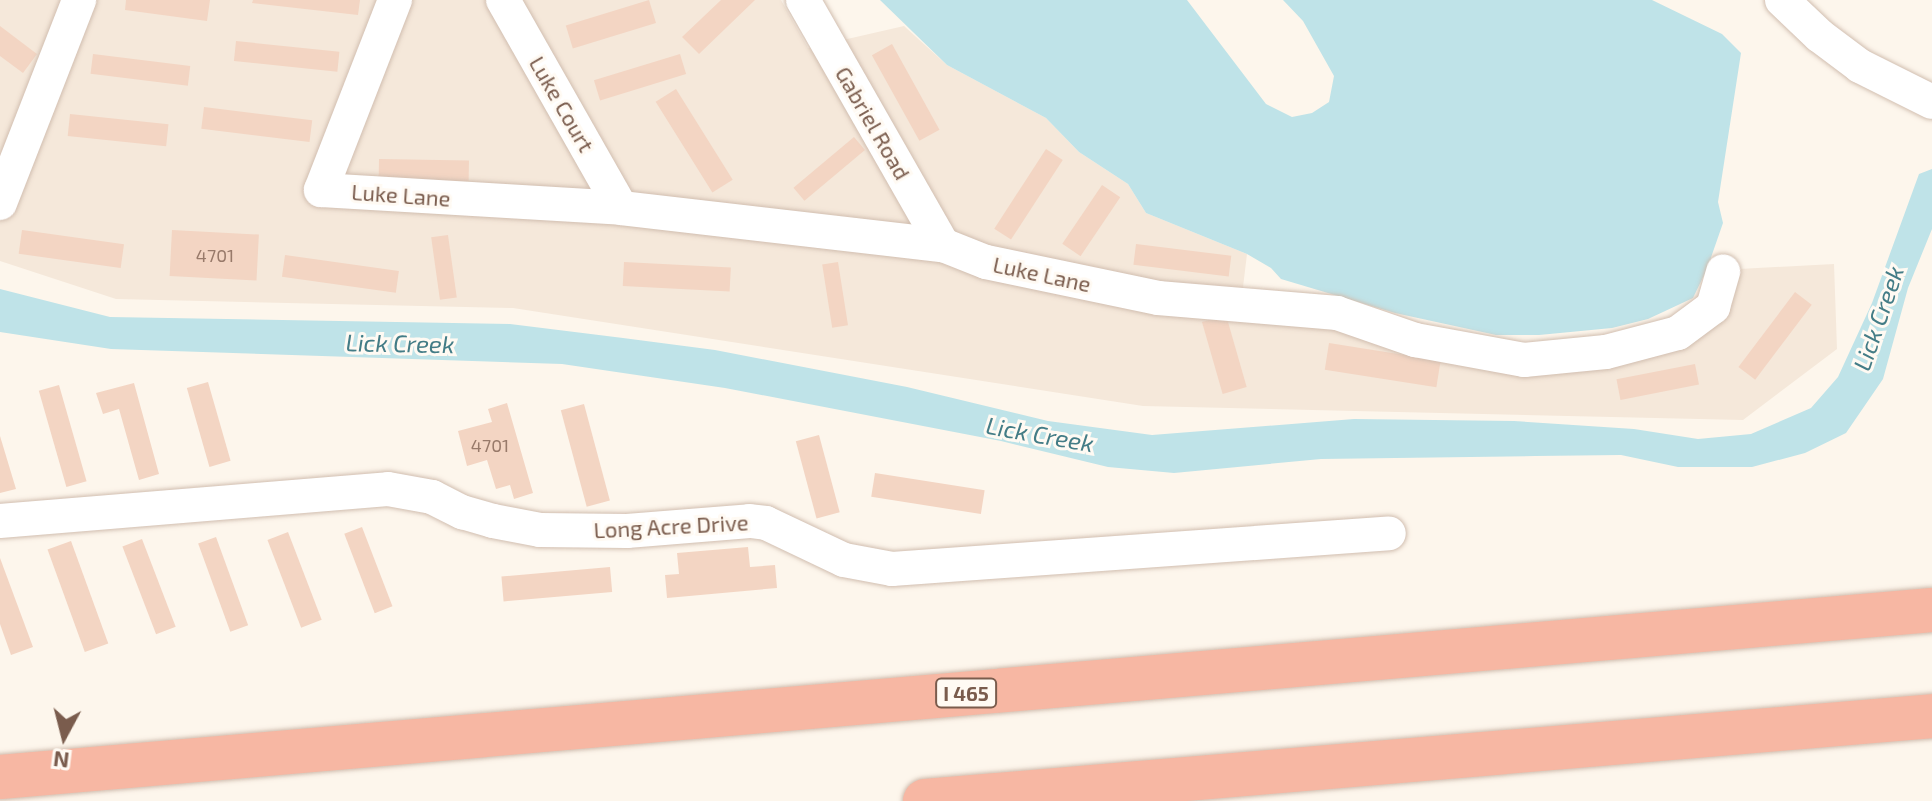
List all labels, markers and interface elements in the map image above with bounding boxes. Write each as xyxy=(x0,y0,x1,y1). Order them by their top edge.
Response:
street label: Luke Court xyxy=(524,51,600,157)
street label: Gabriel Road xyxy=(830,62,916,184)
street label: Luke Lane xyxy=(350,178,452,212)
house number: 4701 xyxy=(196,244,234,266)
street label: Luke Lane xyxy=(991,251,1093,297)
water label: Lick Creek xyxy=(1847,262,1909,374)
water label: Lick Creek xyxy=(345,328,455,358)
water label: Lick Creek xyxy=(984,410,1096,458)
house number: 4701 xyxy=(471,434,509,456)
street label: Long Acre Drive xyxy=(593,509,749,543)
road number: I 465 xyxy=(934,677,998,709)
north arrow xyxy=(24,697,104,777)
text: N xyxy=(52,747,71,775)

